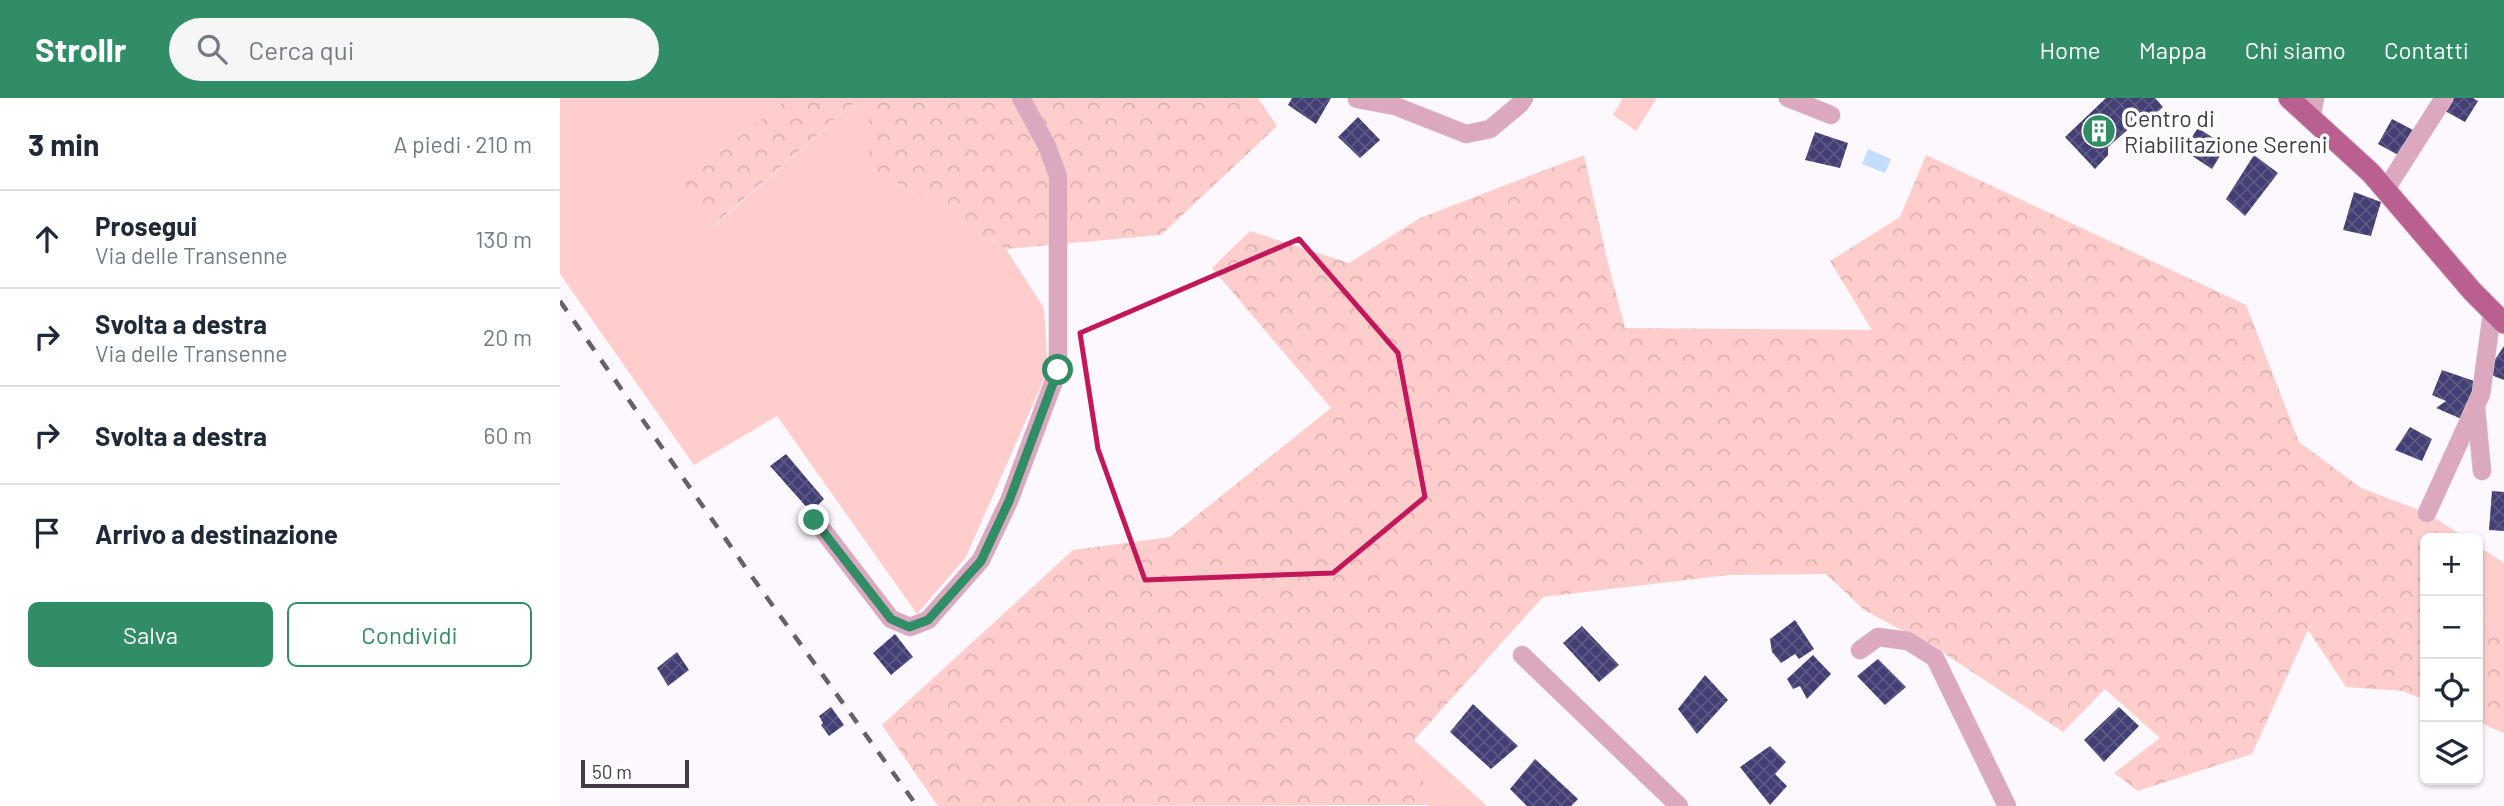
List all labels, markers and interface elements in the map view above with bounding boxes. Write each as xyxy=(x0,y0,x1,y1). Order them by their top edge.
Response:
search box xyxy=(169,18,659,81)
text: Strollr xyxy=(35,29,127,69)
icon: search xyxy=(193,30,231,68)
text: Cerca qui xyxy=(249,34,354,65)
text: Home xyxy=(2039,35,2101,64)
text: Mappa xyxy=(2139,35,2207,64)
text: Chi siamo xyxy=(2245,35,2346,64)
text: Contatti xyxy=(2384,35,2469,64)
place label: Centro di Riabilitazione Sereni xyxy=(2124,104,2328,158)
building icon: Centro di Riabilitazione Sereni xyxy=(2080,112,2118,150)
text: 3 min xyxy=(28,126,99,162)
text: A piedi · 210 m xyxy=(393,130,532,158)
text: Prosegui xyxy=(95,210,197,241)
icon: ahead xyxy=(28,220,66,258)
text: 130 m xyxy=(475,225,532,253)
text: Via delle Transenne xyxy=(95,241,288,269)
text: Svolta a destra xyxy=(95,308,267,339)
icon: right xyxy=(28,318,66,356)
text: 20 m xyxy=(483,323,532,351)
text: Via delle Transenne xyxy=(95,339,288,367)
route start xyxy=(1042,354,1073,385)
icon: right xyxy=(28,416,66,454)
text: Svolta a destra xyxy=(95,420,267,451)
text: 60 m xyxy=(484,421,532,449)
route end xyxy=(798,504,829,535)
icon: arrive xyxy=(28,514,66,552)
text: Arrivo a destinazione xyxy=(95,518,338,549)
map controls xyxy=(2420,533,2483,785)
button: + xyxy=(2420,533,2483,596)
button: − xyxy=(2420,596,2483,659)
button: Salva xyxy=(28,602,273,667)
button: Condividi xyxy=(287,602,532,667)
button: locate xyxy=(2420,659,2483,722)
button: layers xyxy=(2420,722,2483,785)
scale bar xyxy=(581,757,690,789)
text: 50 m xyxy=(592,760,632,783)

